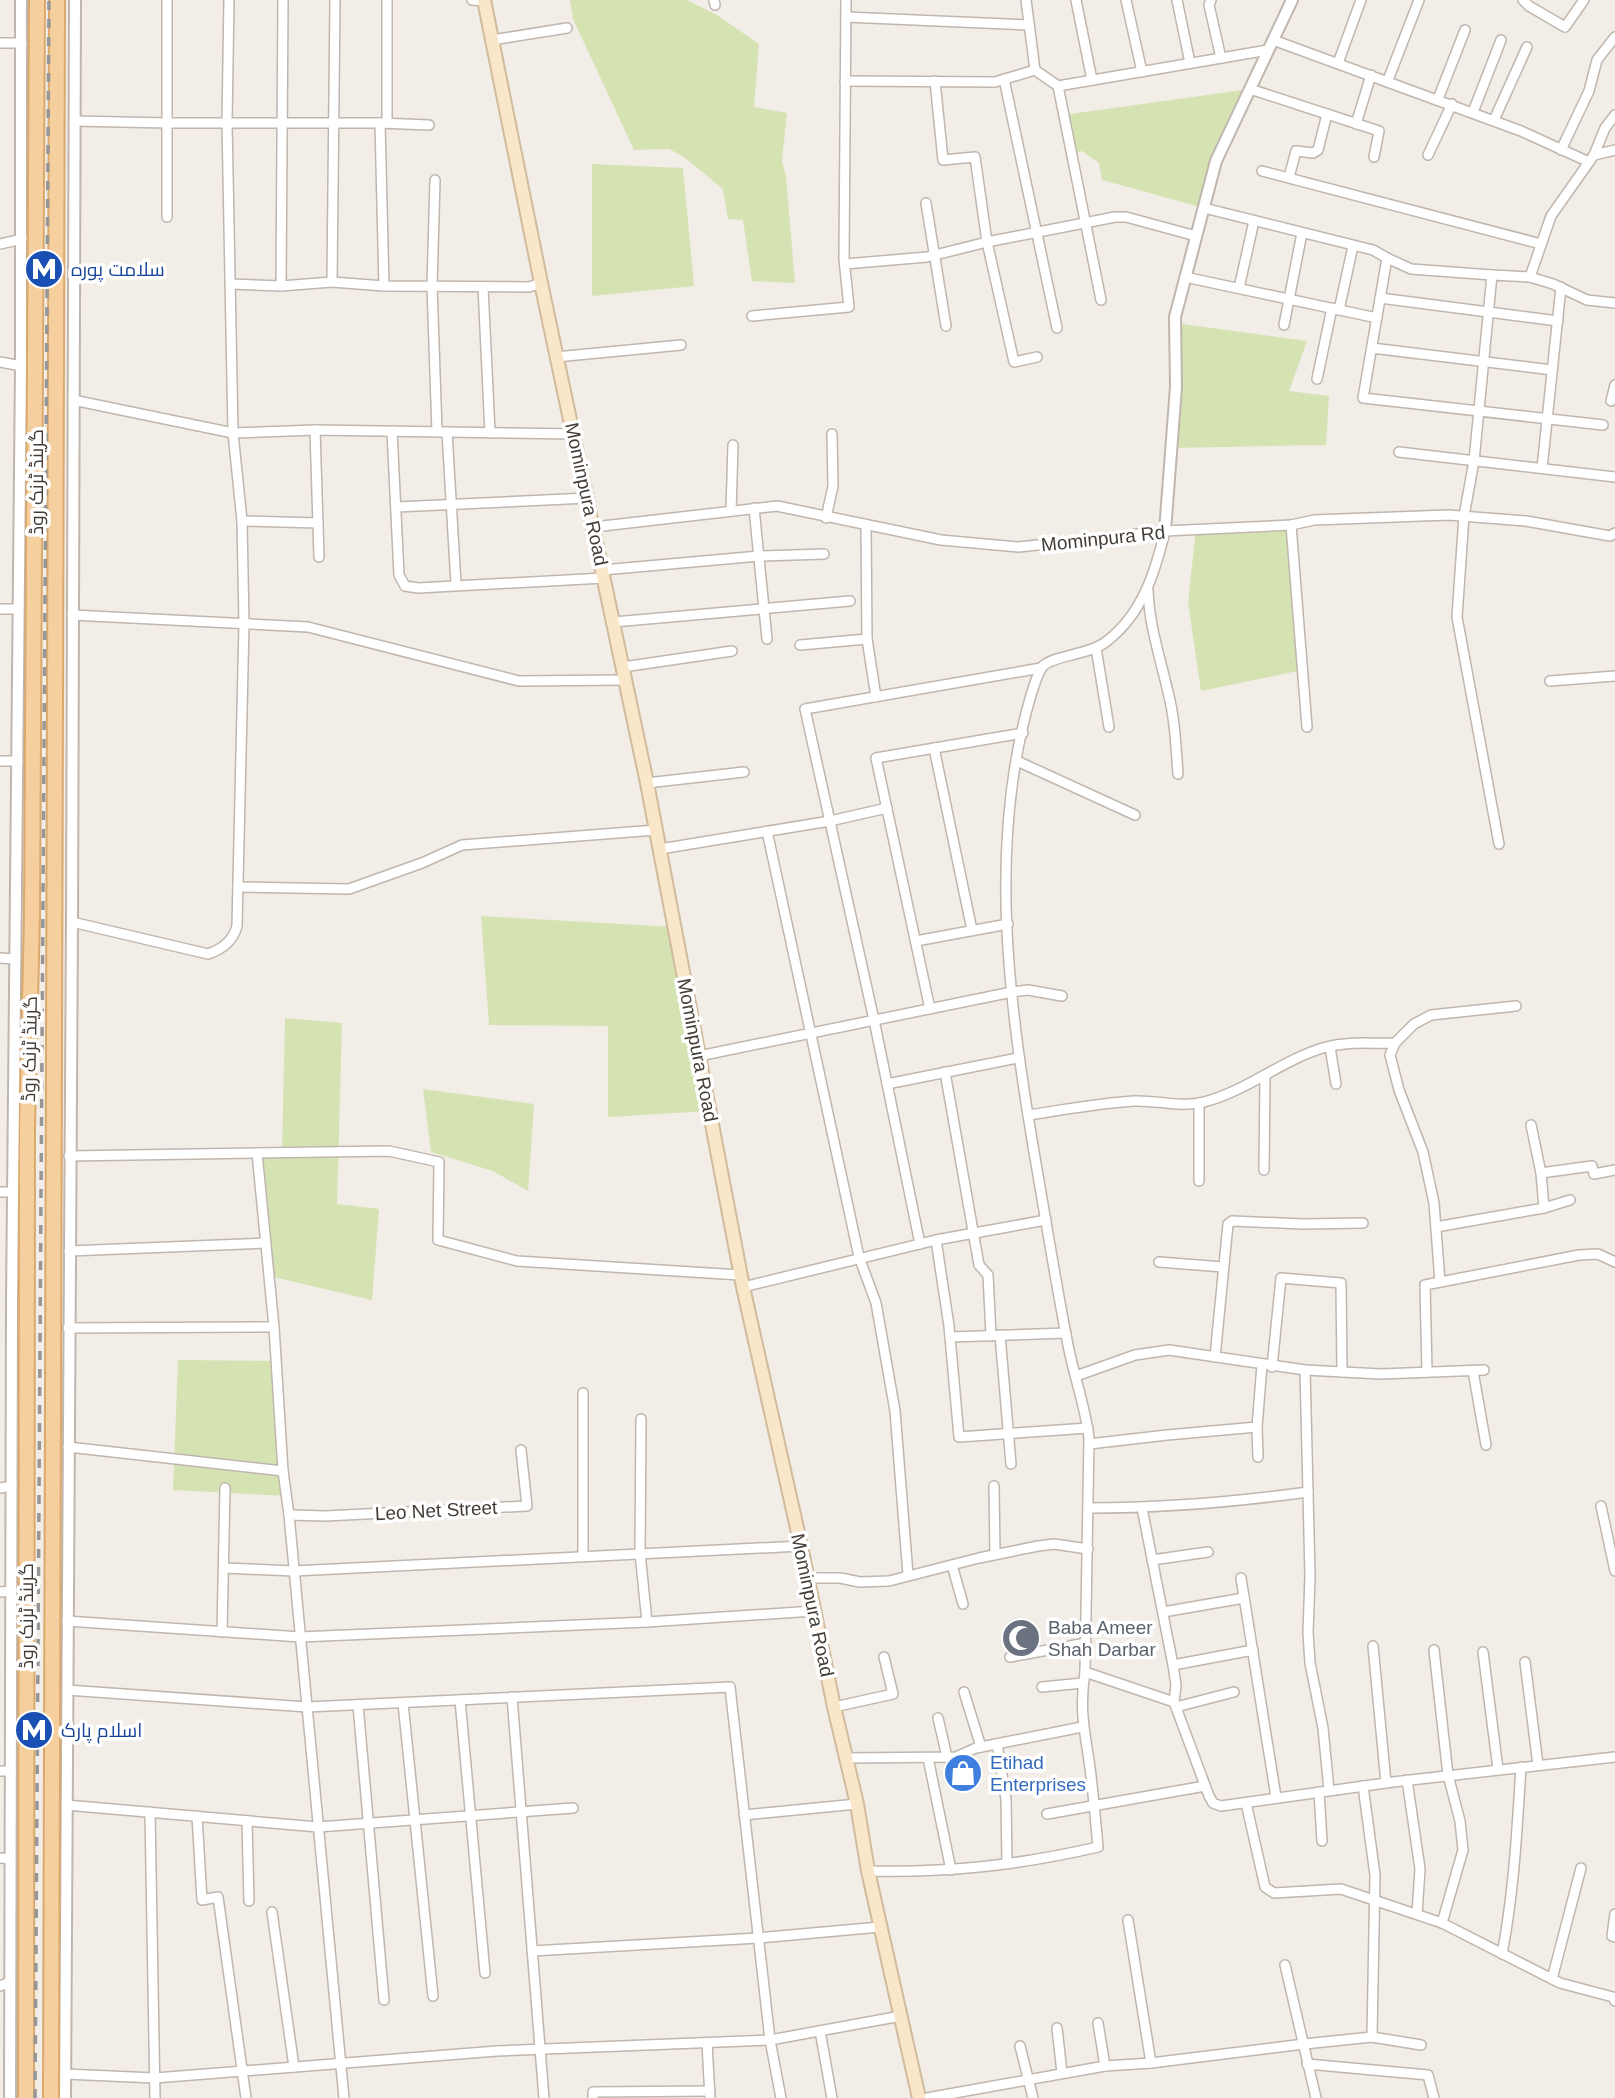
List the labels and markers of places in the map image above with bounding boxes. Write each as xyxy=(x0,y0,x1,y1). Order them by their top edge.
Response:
metro station icon: سلامت پورہ xyxy=(23,248,65,290)
place label: سلامت پورہ xyxy=(71,259,165,282)
mosque icon: Baba Ameer Shah Darbar xyxy=(1000,1617,1042,1659)
place label: Baba Ameer Shah Darbar xyxy=(1048,1617,1156,1660)
metro station icon: اسلام پارک xyxy=(13,1709,55,1751)
place label: اسلام پارک xyxy=(61,1720,142,1744)
shop icon: Etihad Enterprises xyxy=(942,1752,984,1794)
place label: Etihad Enterprises xyxy=(990,1752,1086,1795)

